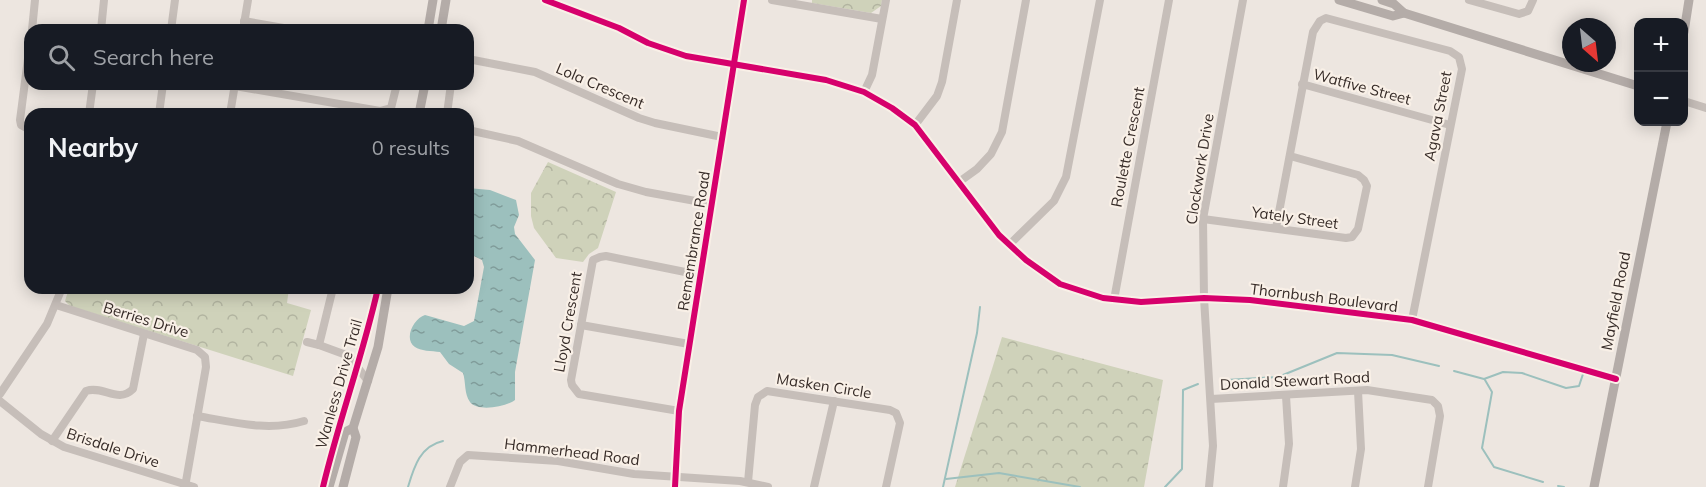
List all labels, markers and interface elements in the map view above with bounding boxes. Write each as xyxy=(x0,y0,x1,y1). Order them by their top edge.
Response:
north arrow xyxy=(1562,18,1616,72)
map controls xyxy=(1634,18,1688,126)
button: + xyxy=(1634,18,1688,72)
search box xyxy=(24,24,474,90)
icon: search xyxy=(45,41,78,74)
text: Search here xyxy=(93,43,214,71)
street label: Lola Crescent xyxy=(553,58,647,113)
street label: Watfive Street xyxy=(1311,64,1413,109)
street label: Agava Street xyxy=(1419,69,1456,162)
button: − xyxy=(1634,72,1688,126)
street label: Roulette Crescent xyxy=(1107,85,1148,209)
street label: Clockwork Drive xyxy=(1181,112,1218,226)
text: Nearby xyxy=(48,131,138,164)
text: 0 results xyxy=(372,135,450,160)
street label: Remembrance Road xyxy=(673,170,714,312)
street label: Yately Street xyxy=(1250,202,1340,233)
street label: Mayfield Road xyxy=(1597,250,1634,352)
street label: Lloyd Crescent xyxy=(549,270,586,374)
street label: Thornbush Boulevard xyxy=(1249,279,1399,316)
street label: Berries Drive xyxy=(101,297,191,342)
street label: Wanless Drive Trail xyxy=(311,317,366,451)
street label: Donald Stewart Road xyxy=(1219,367,1371,394)
street label: Masken Circle xyxy=(775,369,873,402)
street label: Brisdale Drive xyxy=(64,424,162,471)
street label: Hammerhead Road xyxy=(503,434,641,469)

